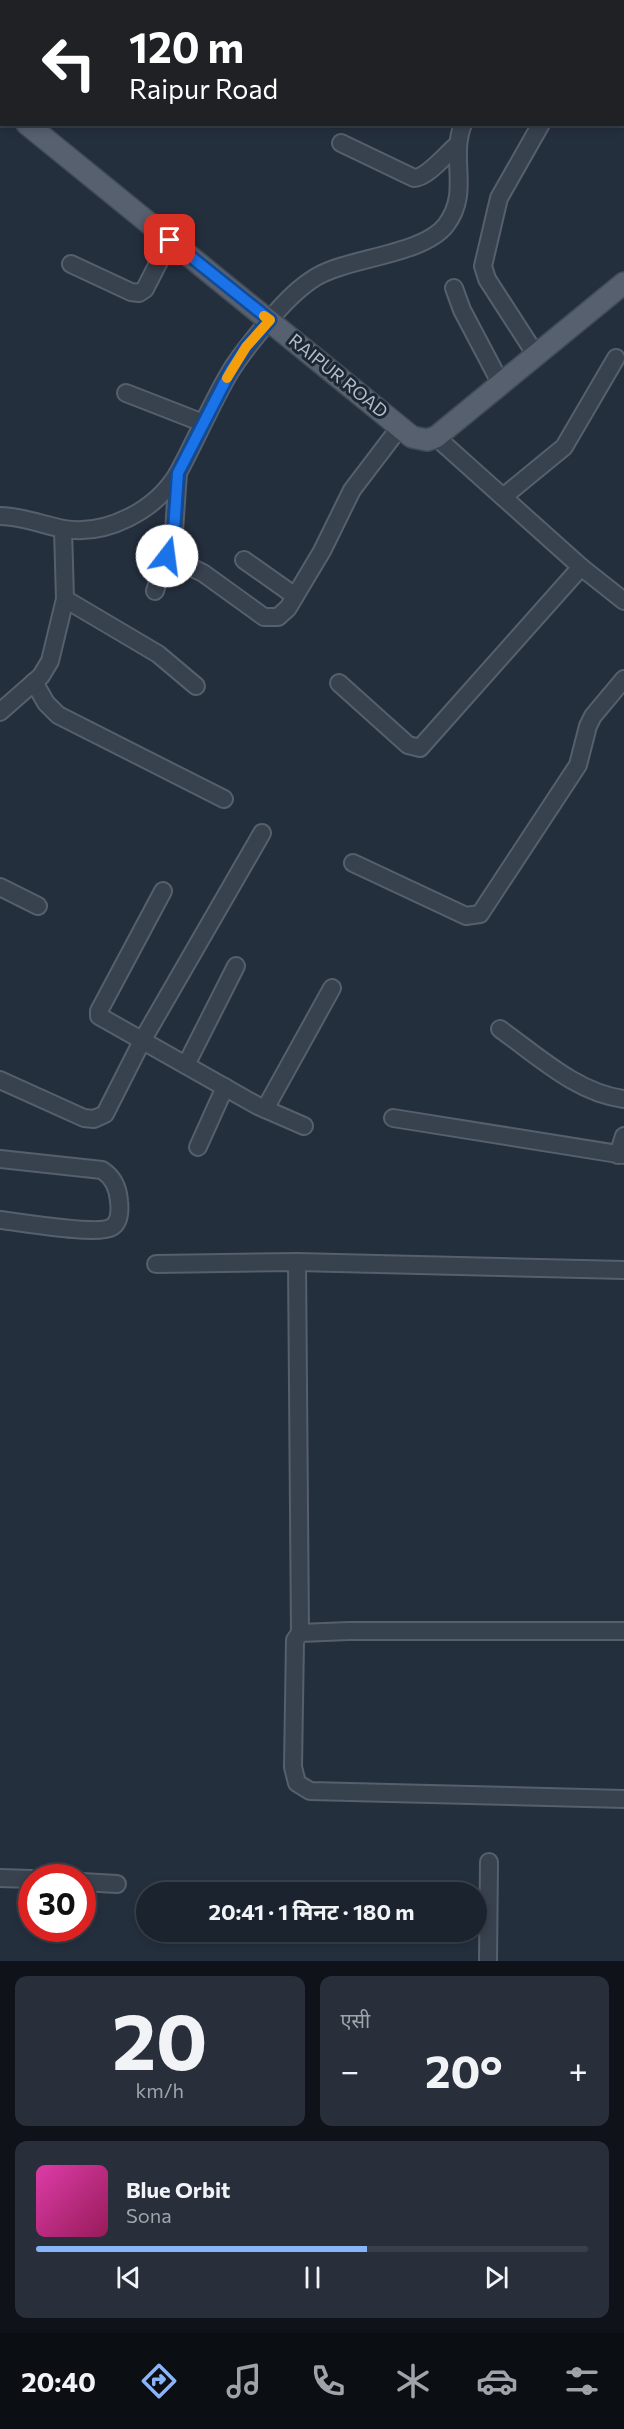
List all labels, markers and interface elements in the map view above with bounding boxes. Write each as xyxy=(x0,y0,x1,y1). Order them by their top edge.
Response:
text: 120 m xyxy=(129,20,244,72)
icon: left xyxy=(30,24,108,102)
text: Raipur Road xyxy=(129,72,278,105)
pin xyxy=(144,214,195,265)
icon: arrive xyxy=(153,223,186,256)
street label: RAIPUR ROAD xyxy=(285,329,393,422)
position arrow xyxy=(135,524,199,588)
speed limit sign: 30 xyxy=(18,1864,96,1942)
text: 20:41 · 1 मिनट · 180 m xyxy=(209,1898,414,1925)
text: 20 xyxy=(112,1991,208,2086)
text: एसी xyxy=(341,2008,370,2032)
text: 20° xyxy=(425,2042,503,2097)
text: − xyxy=(341,2049,359,2090)
text: + xyxy=(569,2049,588,2090)
text: km/h xyxy=(135,2078,184,2102)
text: Blue Orbit xyxy=(126,2176,230,2203)
text: Sona xyxy=(126,2203,172,2227)
icon: previous xyxy=(112,2261,145,2294)
icon: pause xyxy=(296,2261,329,2294)
icon: next xyxy=(480,2261,513,2294)
icon: directions xyxy=(138,2360,180,2402)
icon: music xyxy=(223,2360,265,2402)
icon: phone xyxy=(307,2360,349,2402)
icon: climate xyxy=(392,2360,434,2402)
icon: car xyxy=(476,2360,518,2402)
icon: filters xyxy=(561,2360,603,2402)
text: 20:40 xyxy=(21,2365,96,2398)

